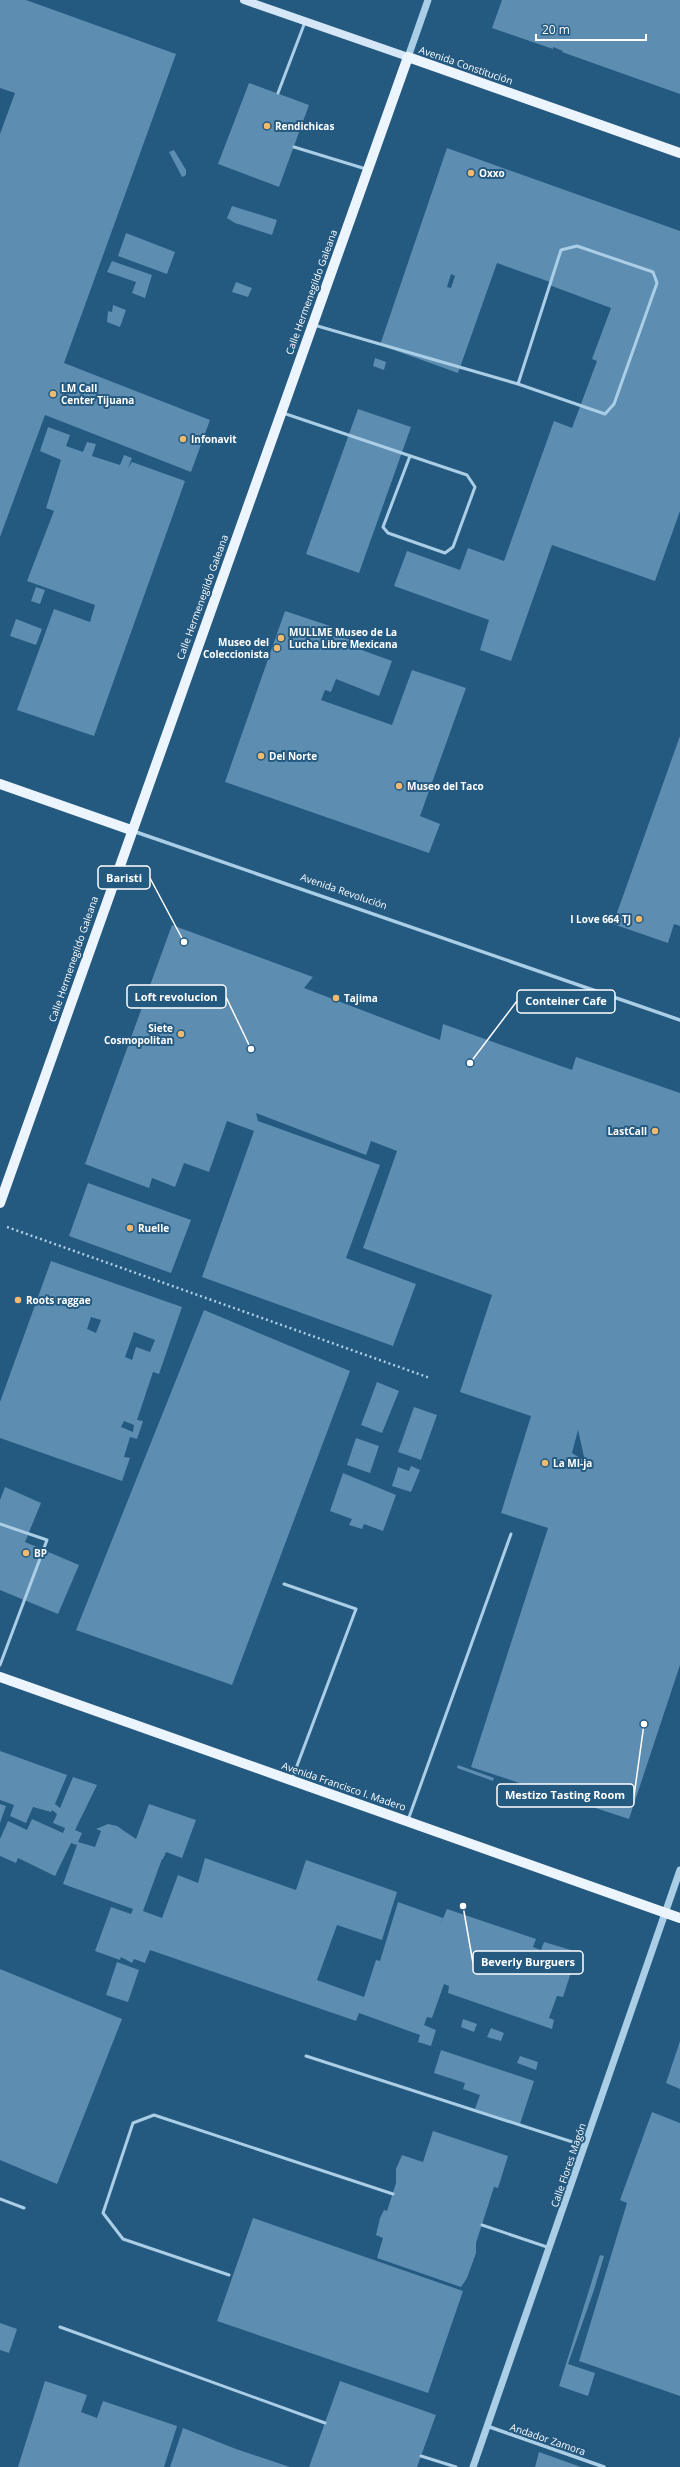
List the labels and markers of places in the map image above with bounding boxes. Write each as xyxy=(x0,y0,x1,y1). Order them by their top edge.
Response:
place label: Rendichicas xyxy=(275,119,334,133)
marker: Rendichicas xyxy=(262,121,272,131)
place label: Oxxo xyxy=(479,166,505,180)
marker: Oxxo xyxy=(466,168,476,178)
place label: LM Call Center Tijuana xyxy=(61,381,134,407)
marker: LM Call Center Tijuana xyxy=(48,389,58,399)
place label: Infonavit xyxy=(191,432,237,446)
marker: Infonavit xyxy=(178,434,188,444)
place label: MULLME Museo de La Lucha Libre Mexicana xyxy=(289,625,398,651)
marker: MULLME Museo de La Lucha Libre Mexicana xyxy=(276,633,286,643)
place label: Museo del Coleccionista xyxy=(203,635,269,661)
marker: Museo del Coleccionista xyxy=(272,643,282,653)
place label: Del Norte xyxy=(269,749,317,763)
marker: Del Norte xyxy=(256,751,266,761)
place label: Museo del Taco xyxy=(407,779,484,793)
marker: Museo del Taco xyxy=(394,781,404,791)
callout: Baristi xyxy=(98,866,150,889)
place label: I Love 664 TJ xyxy=(570,912,631,926)
marker: I Love 664 TJ xyxy=(634,914,644,924)
callout: Loft revolucion xyxy=(127,985,226,1008)
callout: Conteiner Cafe xyxy=(517,990,615,1013)
place label: Tajima xyxy=(344,991,378,1005)
marker: Tajima xyxy=(331,993,341,1003)
place label: Siete Cosmopolitan xyxy=(104,1021,173,1047)
marker: Siete Cosmopolitan xyxy=(176,1029,186,1039)
place label: LastCall xyxy=(607,1124,647,1138)
marker: LastCall xyxy=(650,1126,660,1136)
place label: Ruelle xyxy=(138,1221,169,1235)
marker: Ruelle xyxy=(125,1223,135,1233)
place label: Roots raggae xyxy=(26,1293,91,1307)
marker: Roots raggae xyxy=(13,1295,23,1305)
place label: La MI-ja xyxy=(553,1456,592,1470)
marker: La MI-ja xyxy=(540,1458,550,1468)
place label: BP xyxy=(34,1546,47,1560)
marker: BP xyxy=(21,1548,31,1558)
callout: Mestizo Tasting Room xyxy=(497,1784,634,1807)
callout: Beverly Burguers xyxy=(473,1951,583,1974)

